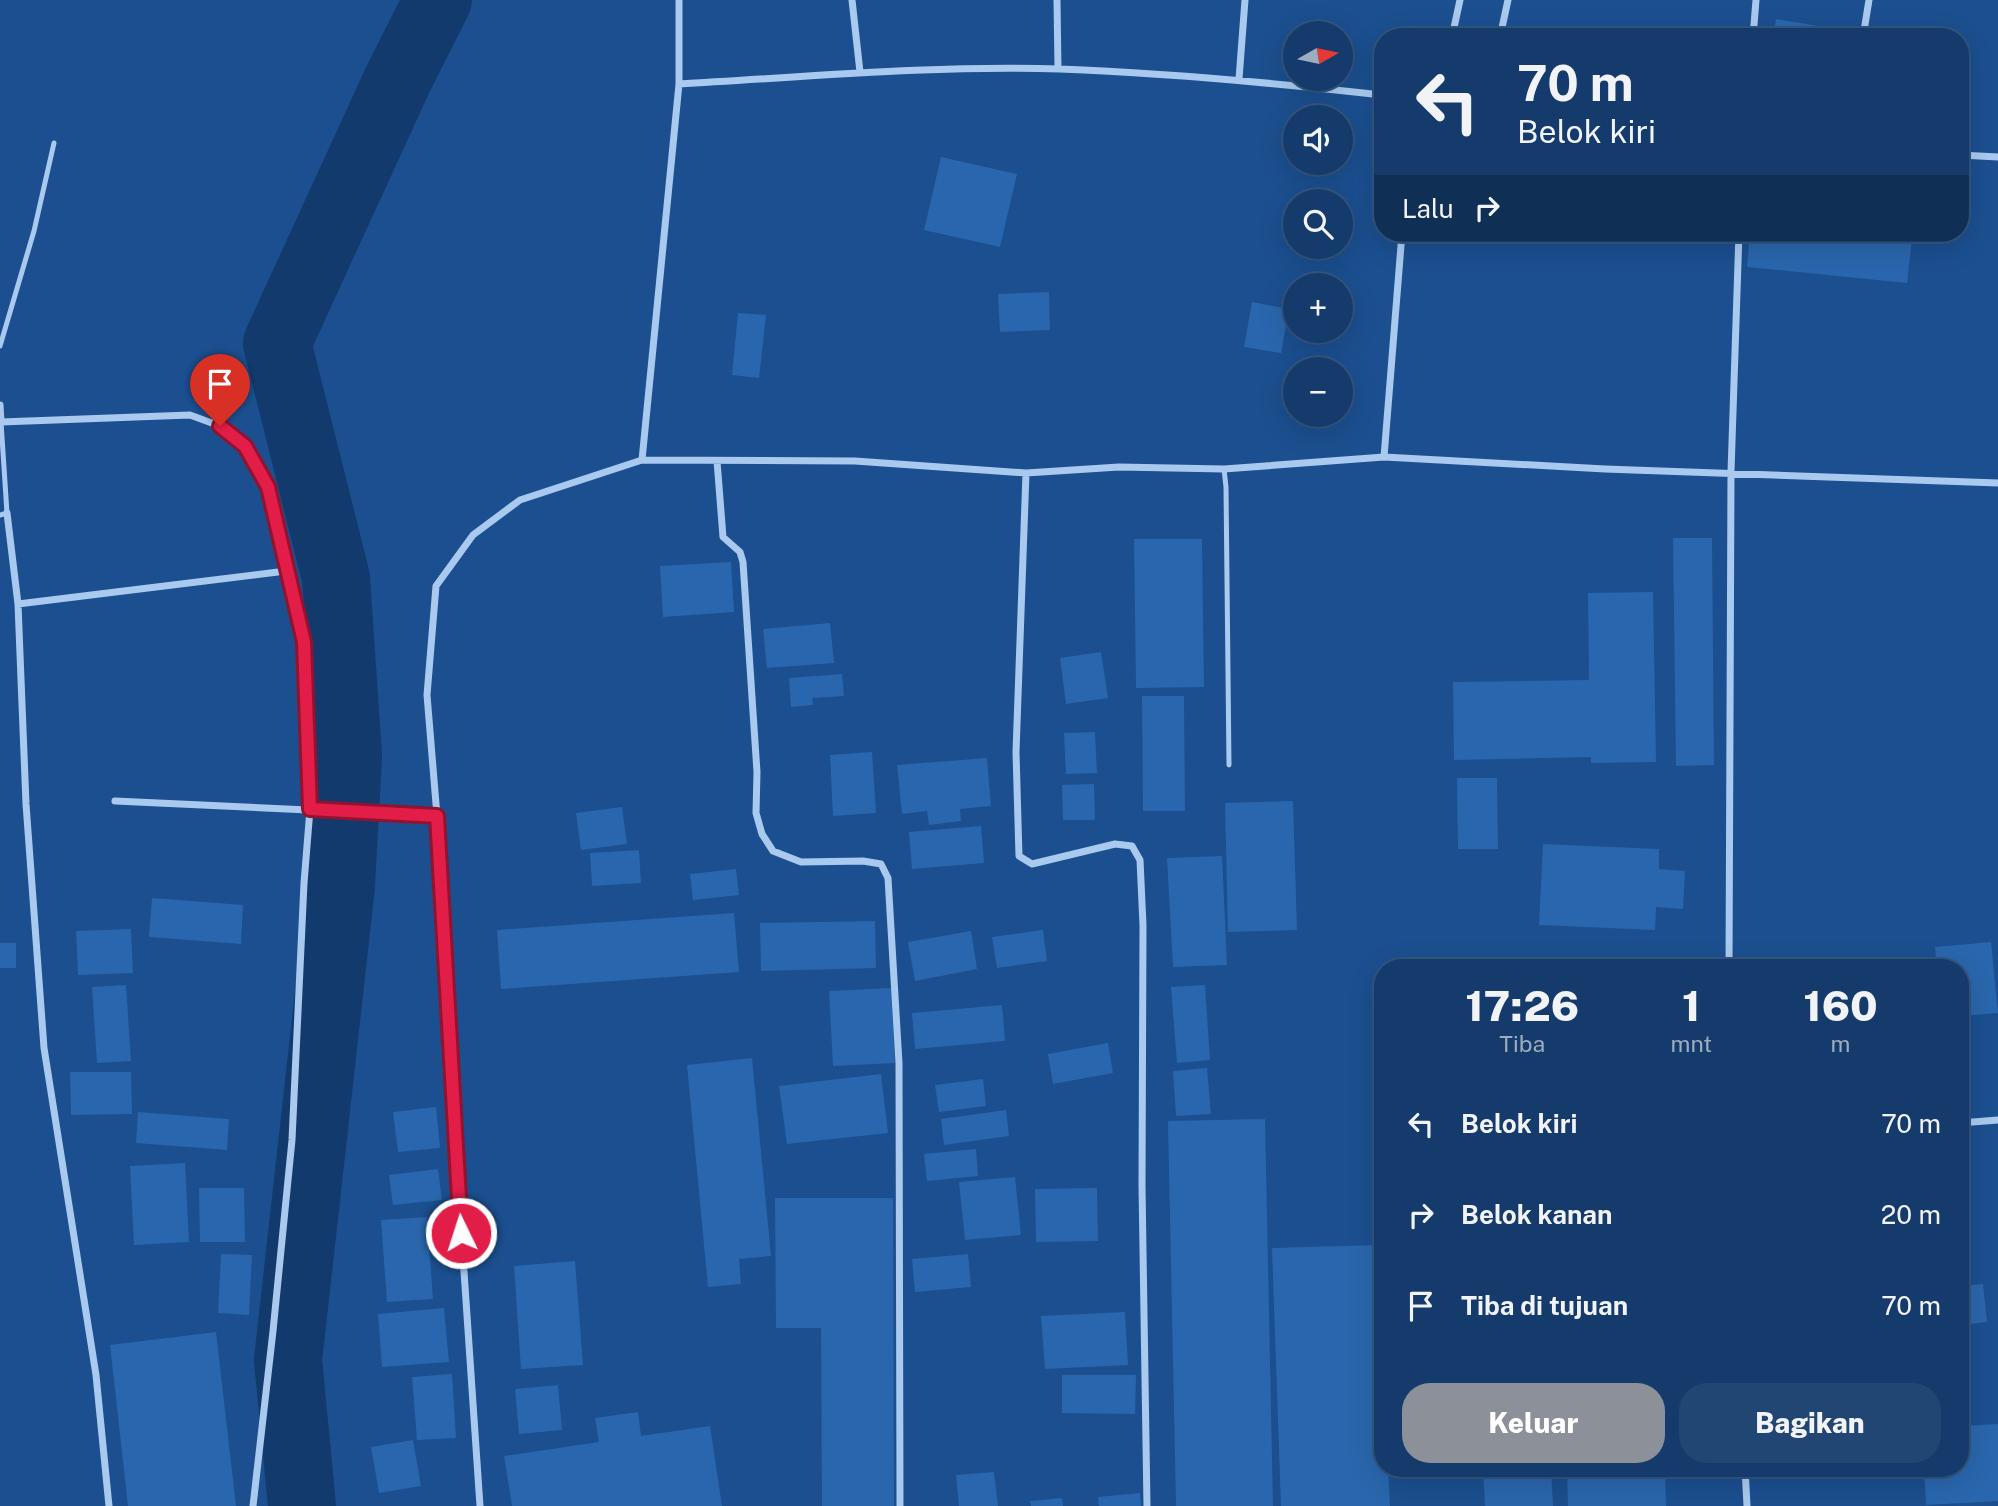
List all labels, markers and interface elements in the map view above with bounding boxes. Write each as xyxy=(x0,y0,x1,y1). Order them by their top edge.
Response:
north arrow xyxy=(1283,21,1353,91)
map controls xyxy=(1283,21,1353,427)
text: 70 m xyxy=(1517,54,1634,112)
icon: left xyxy=(1402,56,1493,147)
button: sound xyxy=(1283,105,1353,175)
text: Belok kiri xyxy=(1517,113,1656,150)
button: search xyxy=(1283,189,1353,259)
icon: right xyxy=(1468,189,1506,227)
text: Lalu xyxy=(1402,193,1454,224)
button: + xyxy=(1283,273,1353,343)
pin xyxy=(190,354,250,426)
button: − xyxy=(1283,357,1353,427)
icon: arrive xyxy=(201,365,239,403)
text: 17:26 xyxy=(1465,981,1579,1030)
text: 1 xyxy=(1682,981,1701,1030)
text: 160 xyxy=(1803,981,1878,1030)
text: Tiba xyxy=(1499,1030,1545,1057)
text: mnt xyxy=(1670,1030,1712,1057)
text: m xyxy=(1831,1030,1851,1057)
icon: left xyxy=(1402,1105,1440,1143)
text: Belok kiri xyxy=(1461,1108,1577,1139)
text: 70 m xyxy=(1881,1108,1941,1139)
position arrow xyxy=(424,1196,498,1270)
icon: right xyxy=(1402,1196,1440,1234)
text: Belok kanan xyxy=(1461,1199,1612,1230)
text: 20 m xyxy=(1881,1199,1941,1230)
icon: arrive xyxy=(1402,1287,1440,1325)
text: Tiba di tujuan xyxy=(1461,1290,1628,1321)
text: 70 m xyxy=(1881,1290,1941,1321)
button: Keluar xyxy=(1402,1383,1665,1463)
button: Bagikan xyxy=(1679,1383,1941,1463)

